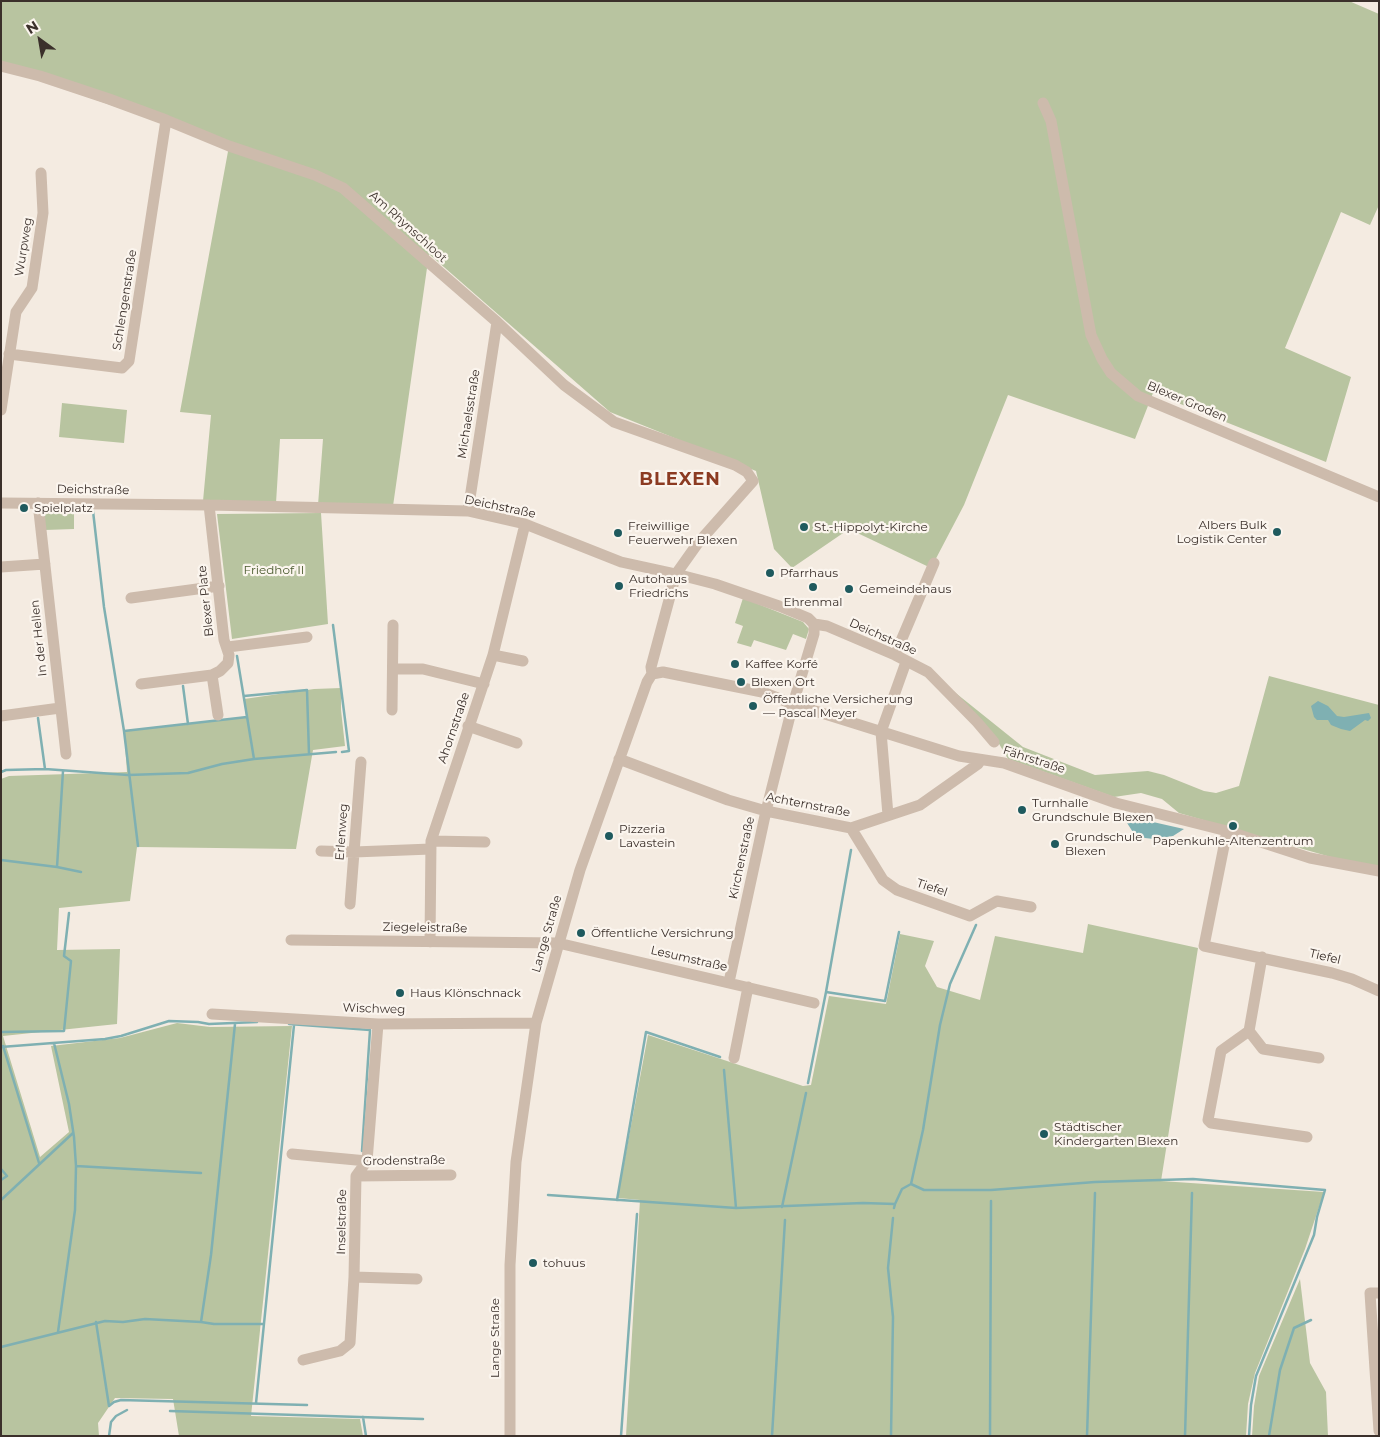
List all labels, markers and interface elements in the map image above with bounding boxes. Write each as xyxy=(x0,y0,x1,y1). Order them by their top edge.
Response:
north arrow xyxy=(15,15,65,65)
text: N xyxy=(22,17,42,38)
street label: Am Rhynschloot xyxy=(366,188,450,266)
street label: Wurpweg xyxy=(12,216,36,278)
street label: Schlengenstraße xyxy=(110,249,140,351)
street label: Michaelsstraße xyxy=(455,368,483,460)
street label: Blexer Groden xyxy=(1145,379,1229,425)
district label: BLEXEN xyxy=(638,469,722,491)
street label: Deichstraße xyxy=(57,482,129,498)
street label: Deichstraße xyxy=(463,492,537,522)
place label: Spielplatz xyxy=(34,501,93,515)
marker: Spielplatz xyxy=(18,502,30,514)
place label: Albers Bulk Logistik Center xyxy=(1176,518,1267,546)
place label: Freiwillige Feuerwehr Blexen xyxy=(628,519,738,547)
place label: St.-Hippolyt-Kirche xyxy=(814,520,928,534)
marker: St.-Hippolyt-Kirche xyxy=(798,521,810,533)
marker: Albers Bulk Logistik Center xyxy=(1271,526,1283,538)
marker: Freiwillige Feuerwehr Blexen xyxy=(612,527,624,539)
park label: Friedhof II xyxy=(244,563,304,577)
street label: Blexer Plate xyxy=(195,565,217,637)
place label: Pfarrhaus xyxy=(780,566,838,580)
marker: Pfarrhaus xyxy=(764,567,776,579)
place label: Autohaus Friedrichs xyxy=(629,572,688,600)
marker: Autohaus Friedrichs xyxy=(613,580,625,592)
marker: Ehrenmal xyxy=(807,581,819,593)
place label: Gemeindehaus xyxy=(859,582,951,596)
marker: Gemeindehaus xyxy=(843,583,855,595)
place label: Ehrenmal xyxy=(783,595,843,609)
street label: In der Hellen xyxy=(28,599,50,677)
street label: Deichstraße xyxy=(847,616,919,658)
place label: Kaffee Korfé xyxy=(745,657,818,671)
marker: Kaffee Korfé xyxy=(729,658,741,670)
place label: Blexen Ort xyxy=(751,675,815,689)
marker: Blexen Ort xyxy=(735,676,747,688)
street label: Ahornstraße xyxy=(435,690,473,766)
place label: Öffentliche Versicherung — Pascal Meyer xyxy=(763,692,913,720)
marker: Öffentliche Versicherung — Pascal Meyer xyxy=(747,700,759,712)
street label: Fährstraße xyxy=(1001,743,1067,777)
street label: Achternstraße xyxy=(765,790,851,820)
place label: Turnhalle Grundschule Blexen xyxy=(1032,796,1154,824)
street label: Erlenweg xyxy=(333,803,351,861)
marker: Turnhalle Grundschule Blexen xyxy=(1016,804,1028,816)
street label: Kirchenstraße xyxy=(726,815,758,901)
marker: Papenkuhle-Altenzentrum xyxy=(1227,820,1239,832)
place label: Pizzeria Lavastein xyxy=(619,822,675,850)
marker: Pizzeria Lavastein xyxy=(603,830,615,842)
place label: Grundschule Blexen xyxy=(1065,830,1143,858)
place label: Papenkuhle-Altenzentrum xyxy=(1153,834,1313,848)
marker: Grundschule Blexen xyxy=(1049,838,1061,850)
street label: Tiefel xyxy=(915,876,949,900)
street label: Lange Straße xyxy=(529,894,565,974)
street label: Ziegeleistraße xyxy=(382,920,468,936)
place label: Öffentliche Versichrung xyxy=(591,926,734,940)
marker: Öffentliche Versichrung xyxy=(575,927,587,939)
street label: Lesumstraße xyxy=(649,943,729,975)
street label: Tiefel xyxy=(1308,946,1342,968)
place label: Haus Klönschnack xyxy=(410,986,521,1000)
marker: Haus Klönschnack xyxy=(394,987,406,999)
street label: Wischweg xyxy=(342,1001,406,1017)
place label: Städtischer Kindergarten Blexen xyxy=(1054,1120,1178,1148)
marker: Städtischer Kindergarten Blexen xyxy=(1038,1128,1050,1140)
street label: Grodenstraße xyxy=(363,1153,445,1169)
street label: Inselstraße xyxy=(334,1189,350,1255)
place label: tohuus xyxy=(543,1256,585,1270)
marker: tohuus xyxy=(527,1257,539,1269)
street label: Lange Straße xyxy=(488,1298,502,1378)

